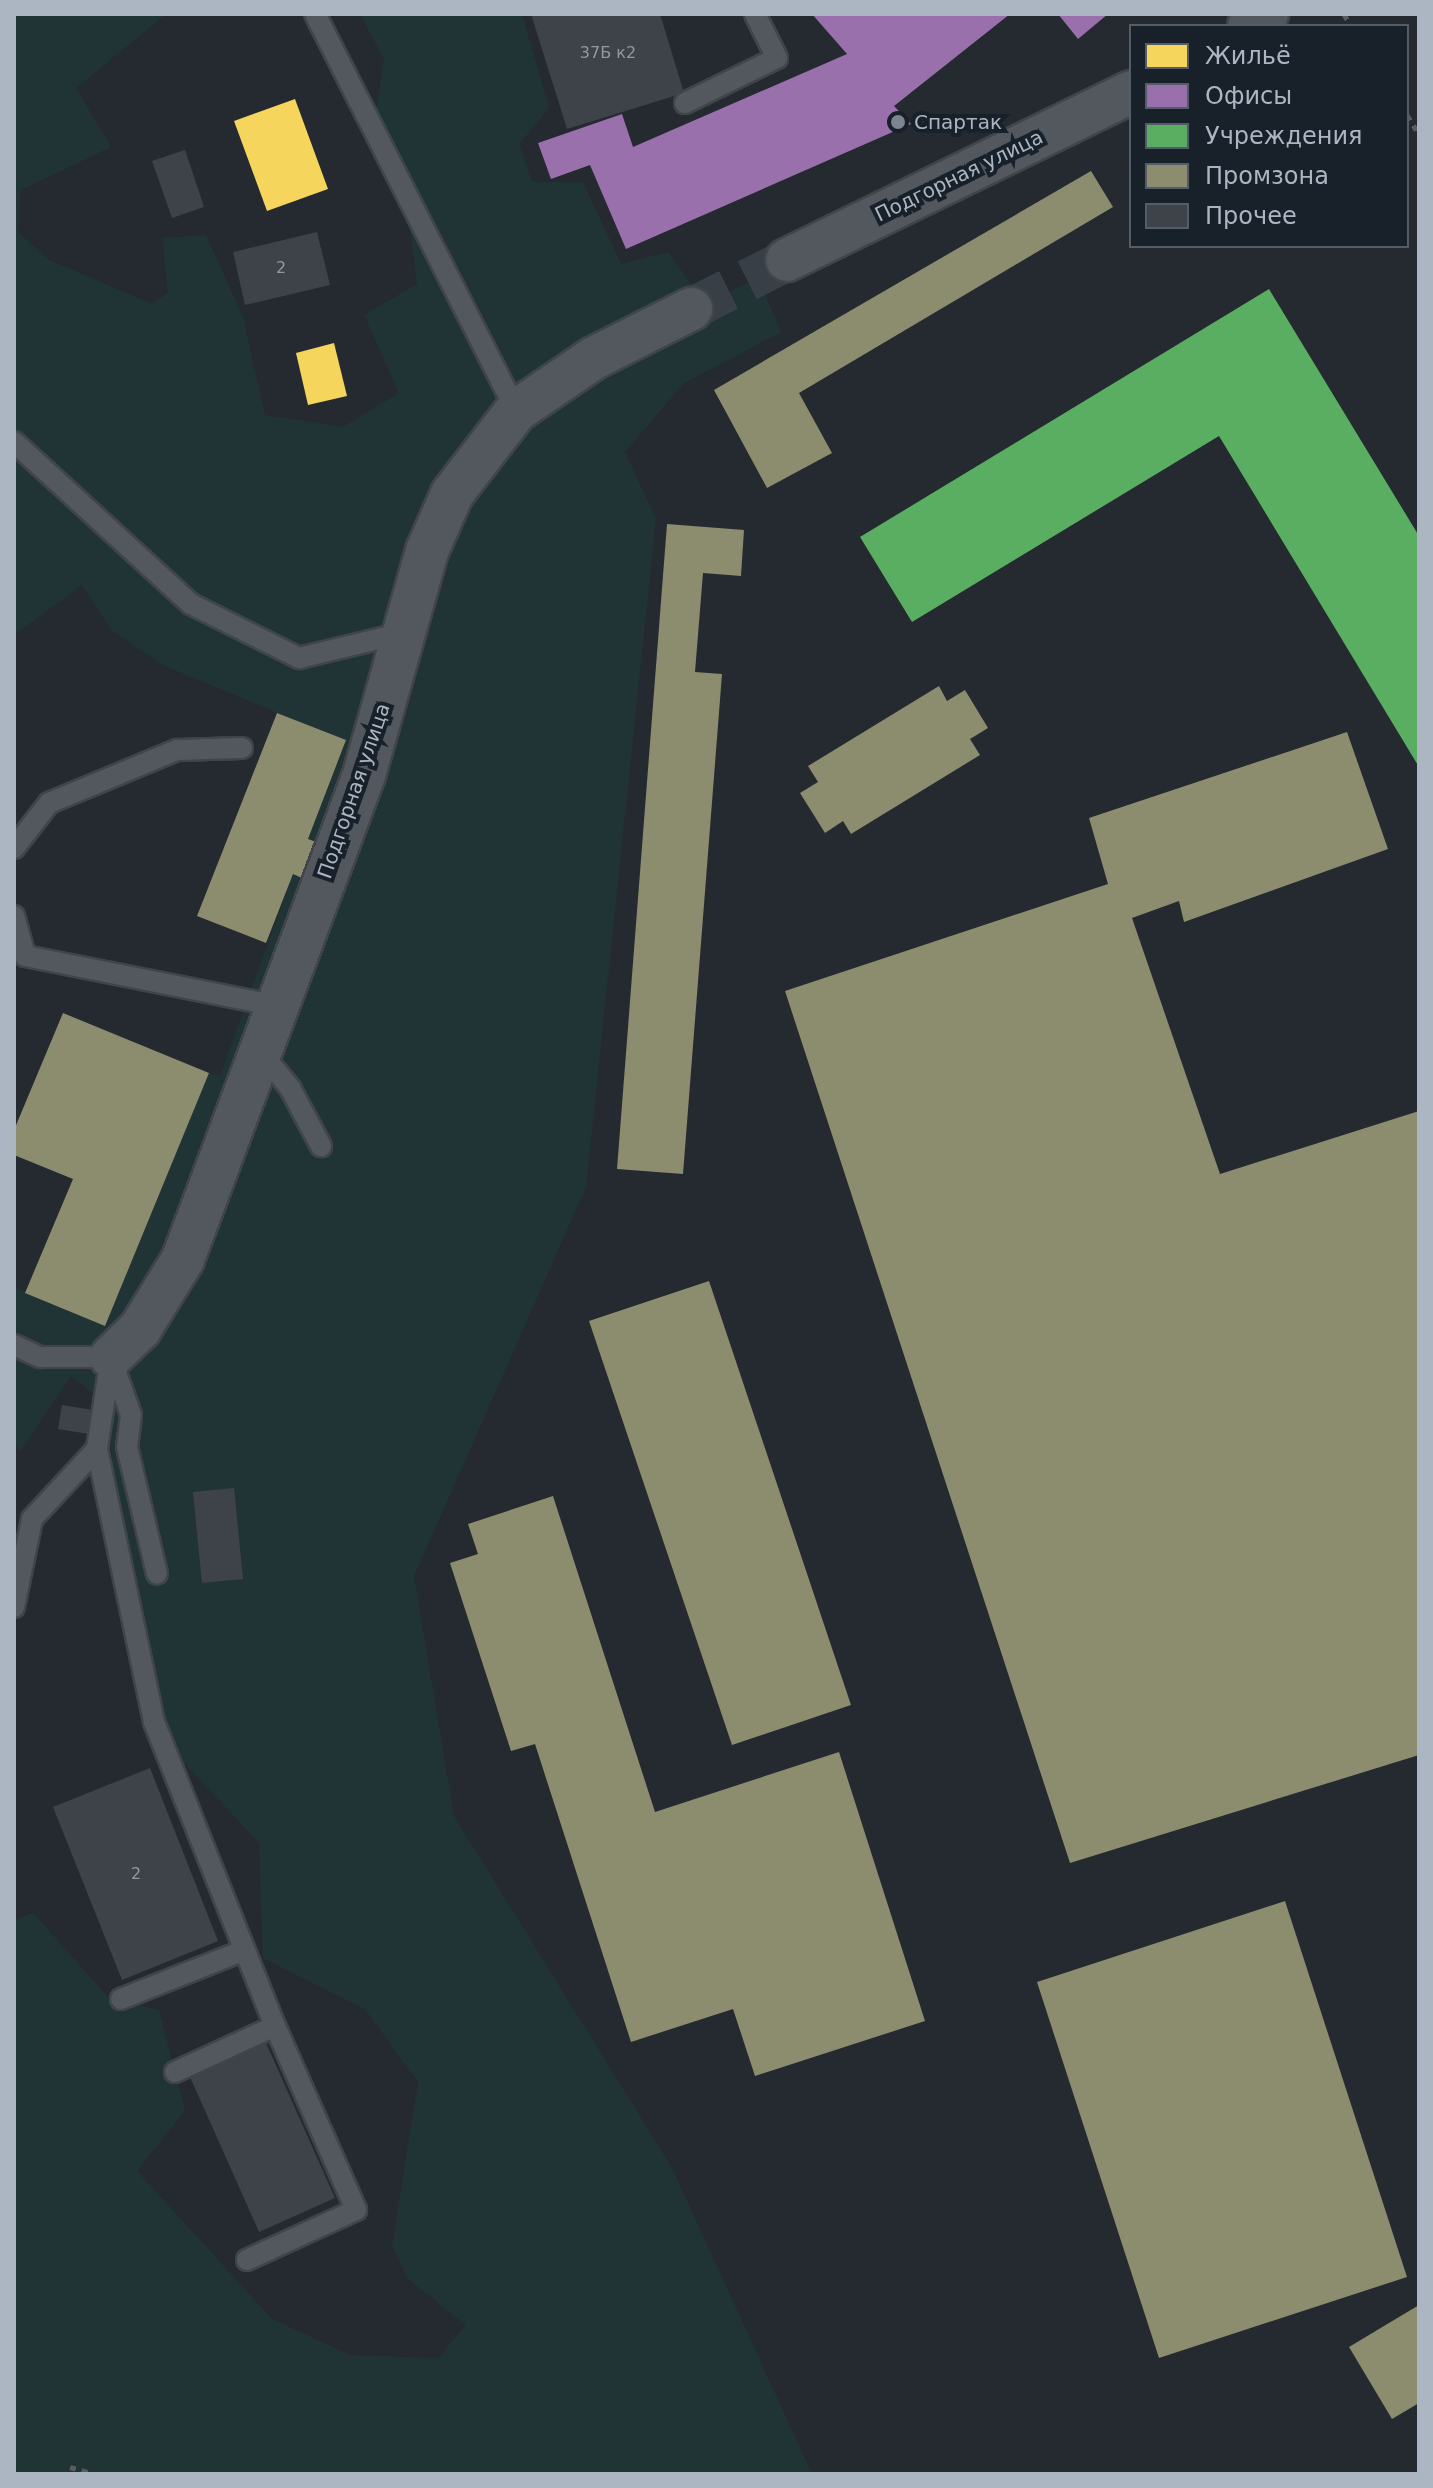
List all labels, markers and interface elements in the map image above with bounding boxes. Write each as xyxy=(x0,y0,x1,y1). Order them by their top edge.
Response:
legend xyxy=(1129,24,1409,248)
text: Жильё xyxy=(1205,42,1291,70)
house number: 37Б к2 xyxy=(580,43,636,63)
text: Офисы xyxy=(1205,82,1292,110)
place label: Спартак xyxy=(914,110,1002,134)
marker: Спартак xyxy=(889,113,907,131)
text: Учреждения xyxy=(1205,122,1363,150)
street label: Подгорная улица xyxy=(871,125,1047,227)
text: Промзона xyxy=(1205,162,1329,190)
text: Прочее xyxy=(1205,202,1297,230)
house number: 2 xyxy=(276,258,286,278)
street label: Подгорная улица xyxy=(313,700,395,882)
house number: 2 xyxy=(131,1864,141,1884)

